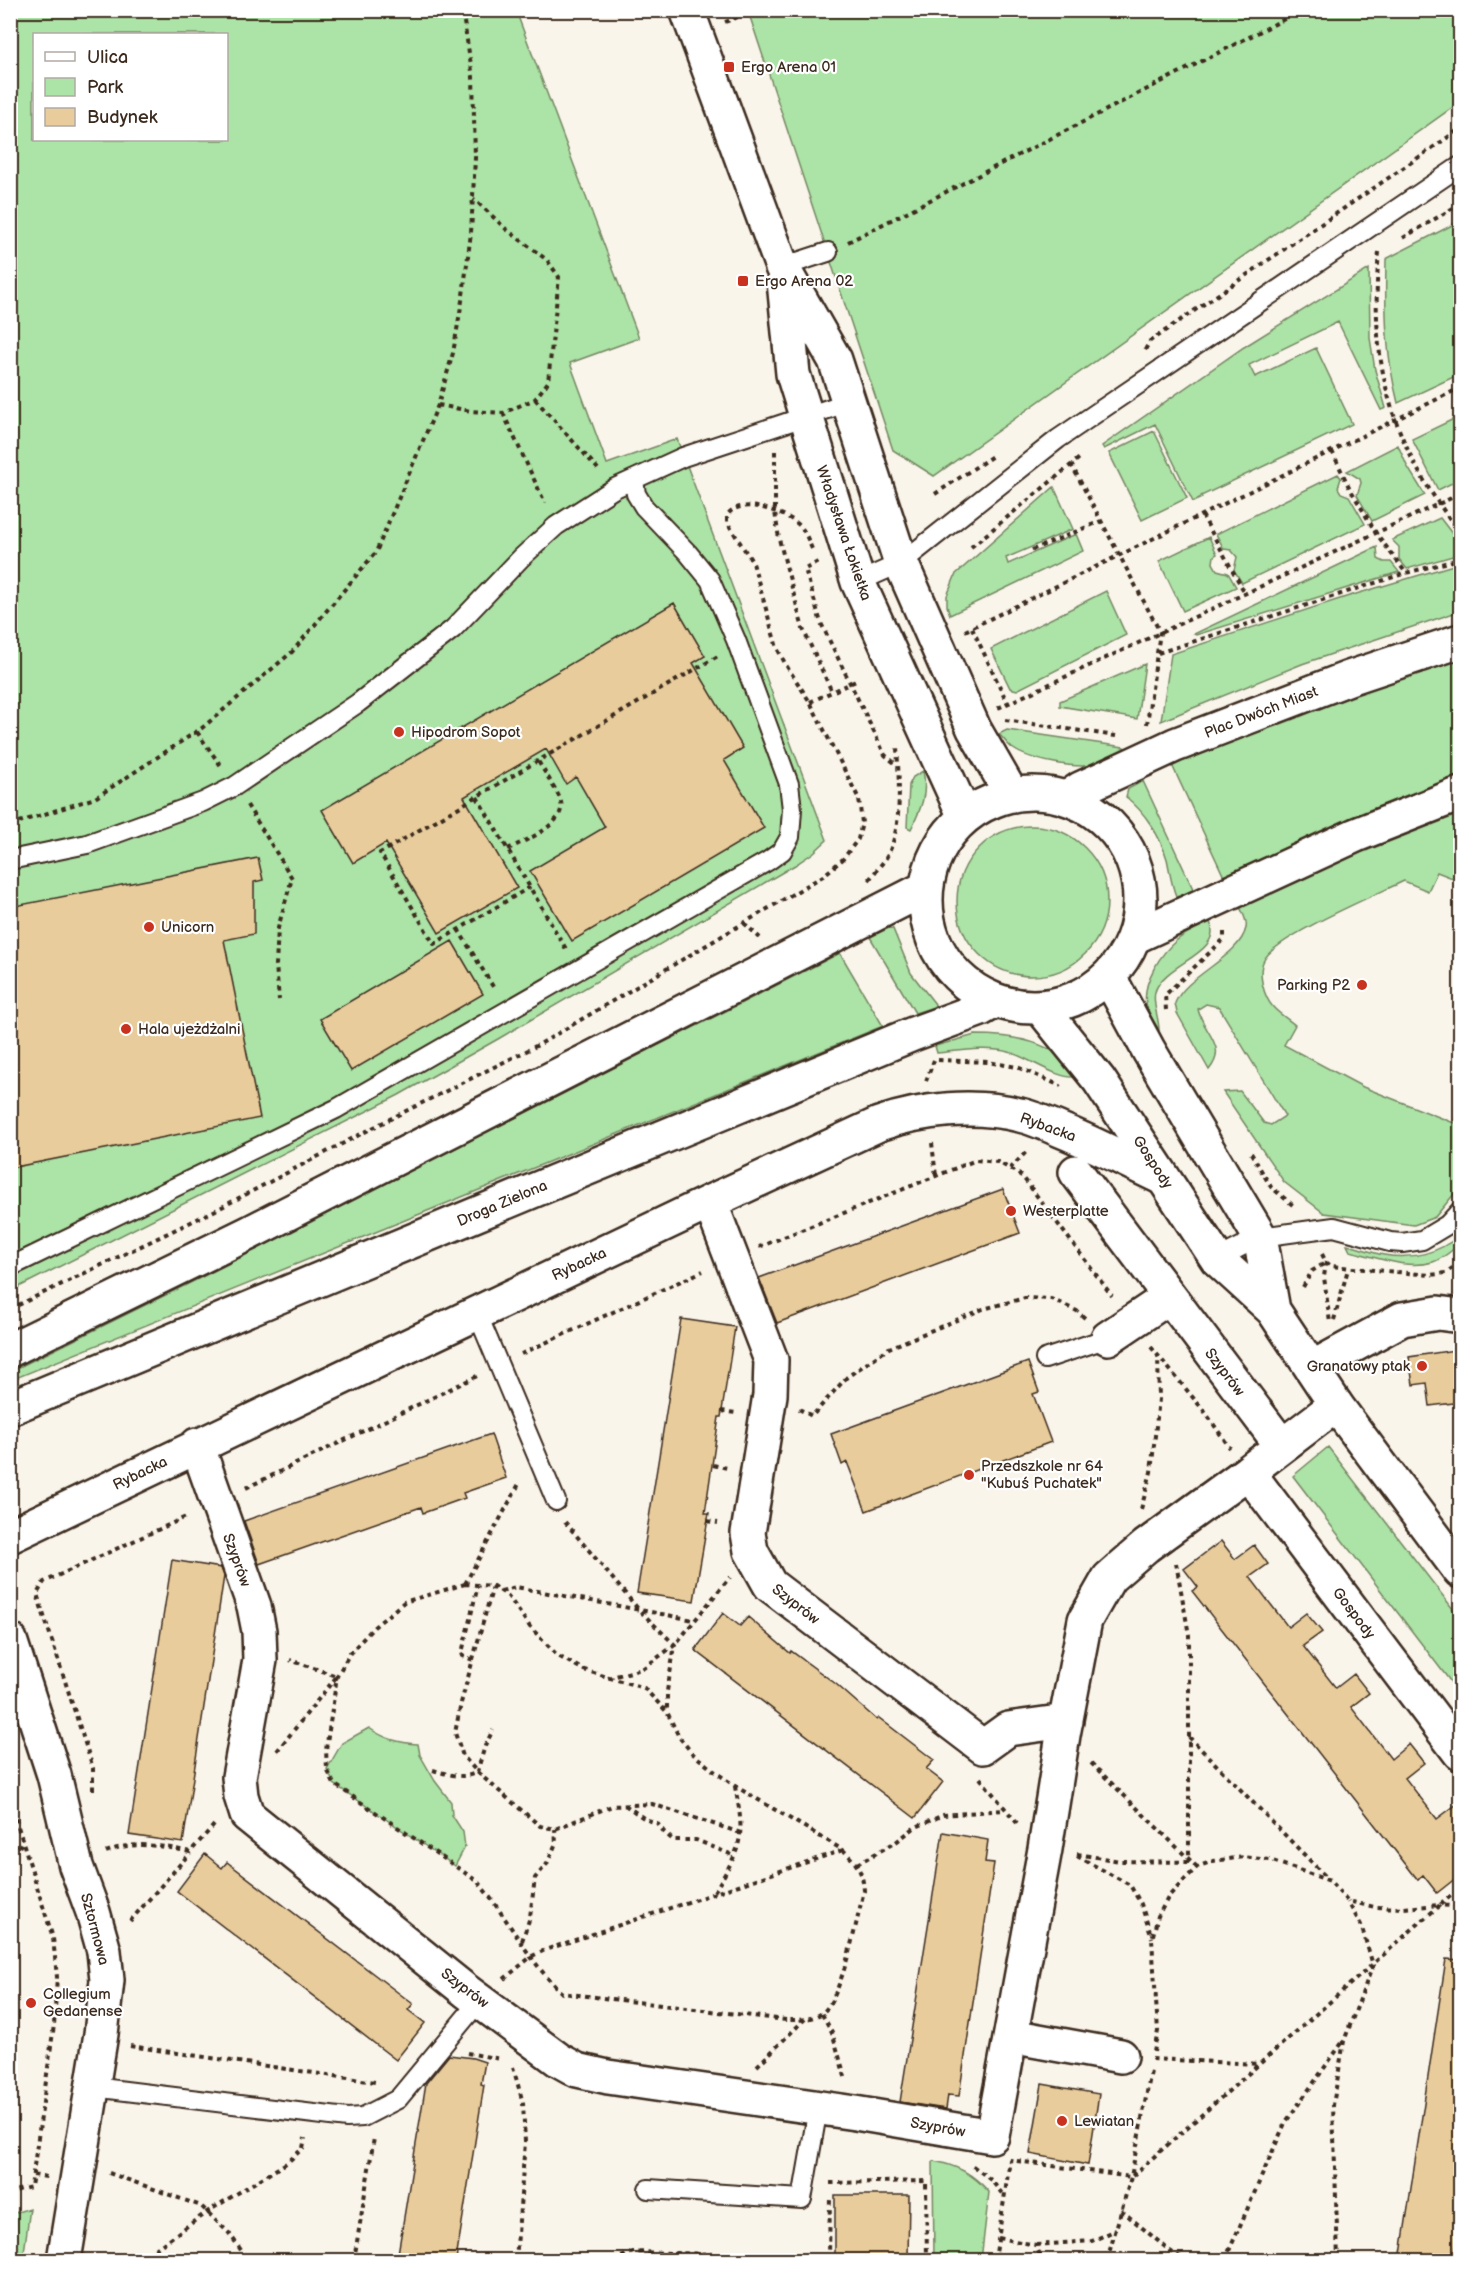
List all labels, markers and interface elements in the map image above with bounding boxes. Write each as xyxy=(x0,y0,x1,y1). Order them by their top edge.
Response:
legend xyxy=(33,33,228,141)
text: Ulica xyxy=(87,47,128,68)
place label: Ergo Arena 01 xyxy=(741,58,836,77)
marker: Ergo Arena 01 xyxy=(722,60,736,74)
text: Park xyxy=(87,77,123,98)
text: Budynek xyxy=(87,107,158,128)
place label: Ergo Arena 02 xyxy=(755,272,853,291)
marker: Ergo Arena 02 xyxy=(736,274,750,288)
street label: Władysława Łokietka xyxy=(811,463,876,603)
street label: Plac Dwóch Miast xyxy=(1202,682,1321,743)
place label: Hipodrom Sopot xyxy=(411,723,521,742)
marker: Hipodrom Sopot xyxy=(392,725,406,739)
place label: Unicorn xyxy=(161,918,214,937)
marker: Unicorn xyxy=(142,920,156,934)
place label: Parking P2 xyxy=(1277,976,1350,995)
marker: Parking P2 xyxy=(1355,978,1369,992)
place label: Hala ujeżdżalni xyxy=(138,1020,241,1039)
marker: Hala ujeżdżalni xyxy=(119,1022,133,1036)
street label: Rybacka xyxy=(1017,1109,1078,1146)
street label: Gospody xyxy=(1128,1132,1177,1193)
street label: Droga Zielona xyxy=(454,1176,550,1231)
place label: Westerplatte xyxy=(1023,1202,1109,1221)
marker: Westerplatte xyxy=(1004,1204,1018,1218)
street label: Rybacka xyxy=(549,1244,610,1285)
street label: Szyprów xyxy=(1200,1344,1249,1400)
place label: Granatowy ptak xyxy=(1307,1357,1411,1376)
marker: Granatowy ptak xyxy=(1415,1359,1429,1373)
street label: Rybacka xyxy=(110,1452,171,1495)
place label: Przedszkole nr 64 "Kubuś Puchatek" xyxy=(981,1457,1103,1493)
marker: Przedszkole nr 64 "Kubuś Puchatek" xyxy=(962,1468,976,1482)
street label: Szyprów xyxy=(218,1531,255,1589)
street label: Szyprów xyxy=(768,1580,823,1629)
street label: Gospody xyxy=(1328,1584,1379,1643)
street label: Sztormowa xyxy=(76,1891,113,1967)
street label: Szyprów xyxy=(437,1964,493,2013)
place label: Collegium Gedanense xyxy=(43,1985,122,2021)
marker: Collegium Gedanense xyxy=(24,1996,38,2010)
place label: Lewiatan xyxy=(1074,2112,1134,2131)
street label: Szyprów xyxy=(909,2113,967,2142)
marker: Lewiatan xyxy=(1055,2114,1069,2128)

